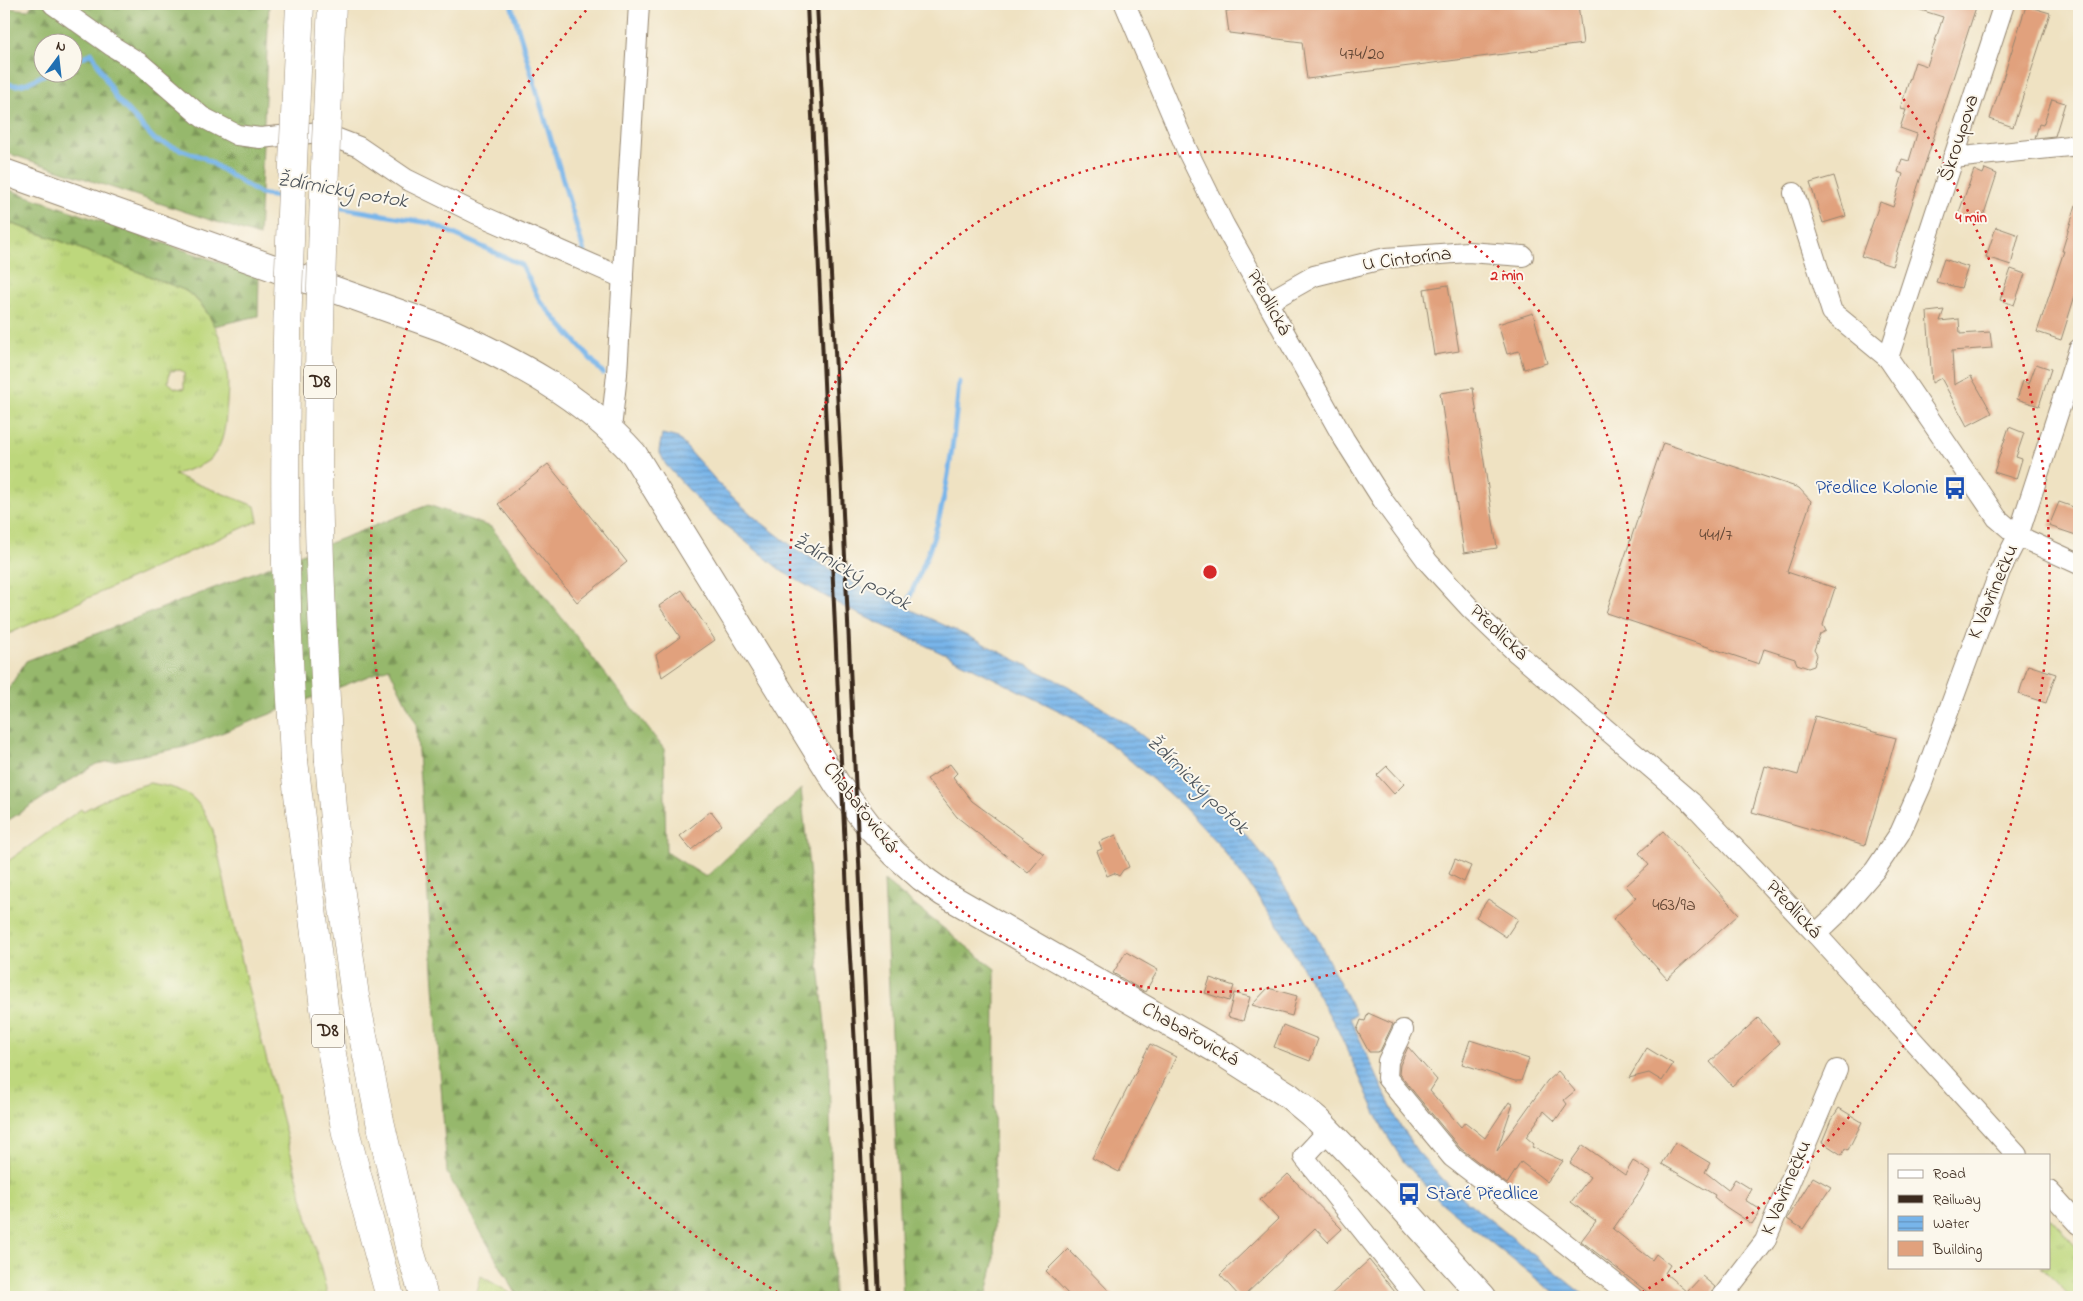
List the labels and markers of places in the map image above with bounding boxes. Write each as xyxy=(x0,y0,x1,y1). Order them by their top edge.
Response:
place label: Předlice Kolonie xyxy=(1816,474,1938,503)
bus stop icon: Předlice Kolonie xyxy=(1942,475,1968,501)
centre of rings xyxy=(1201,563,1219,581)
place label: Staré Předlice xyxy=(1426,1180,1538,1209)
bus stop icon: Staré Předlice xyxy=(1396,1181,1422,1207)

